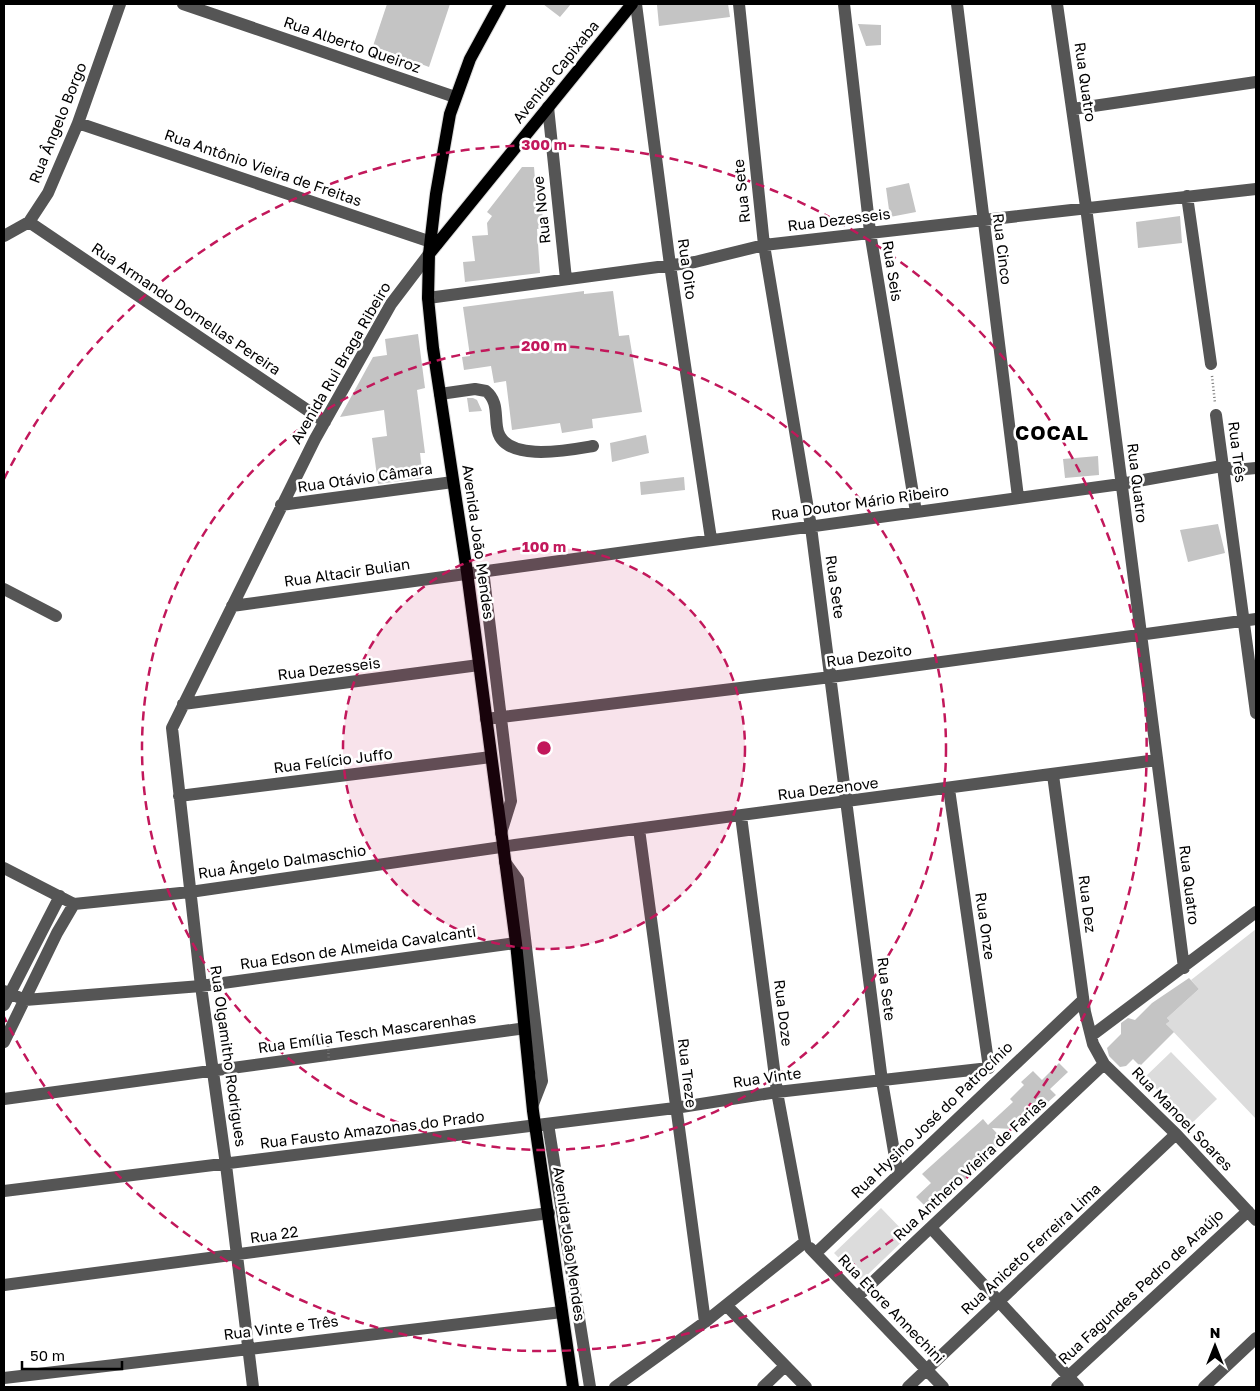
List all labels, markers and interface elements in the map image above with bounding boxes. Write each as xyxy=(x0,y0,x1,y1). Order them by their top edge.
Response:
street label: Rua Alberto Queiroz xyxy=(281,12,424,76)
street label: Avenida Capixaba xyxy=(508,16,602,126)
street label: Rua Quatro xyxy=(1071,41,1100,123)
street label: Rua Ângelo Borgo xyxy=(25,60,90,186)
street label: Rua Antônio Vieira de Freitas xyxy=(162,125,364,209)
text: 300 m xyxy=(521,135,567,153)
street label: Rua Sete xyxy=(729,158,753,224)
street label: Rua Nove xyxy=(528,175,554,245)
street label: Rua Dezesseis xyxy=(787,204,891,234)
street label: Rua Cinco xyxy=(990,212,1016,286)
street label: Rua Oito xyxy=(675,237,701,300)
street label: Rua Armando Dornellas Pereira xyxy=(89,238,284,378)
street label: Rua Seis xyxy=(879,239,907,303)
street label: Avenida Rui Braga Ribeiro xyxy=(286,278,394,447)
text: 200 m xyxy=(521,336,567,354)
district label: COCAL xyxy=(1015,420,1089,444)
street label: Rua Três xyxy=(1225,420,1251,484)
street label: Rua Quatro xyxy=(1124,442,1152,524)
street label: Rua Otávio Câmara xyxy=(296,459,434,495)
street label: Avenida João Mendes xyxy=(459,463,499,620)
street label: Rua Doutor Mário Ribeiro xyxy=(770,481,950,523)
text: 100 m xyxy=(522,537,566,555)
street label: Rua Altacir Bulian xyxy=(283,554,411,590)
street label: Rua Sete xyxy=(823,554,849,620)
street label: Rua Dezoito xyxy=(825,640,913,670)
street label: Rua Dezesseis xyxy=(277,653,381,683)
centre of rings xyxy=(535,739,553,757)
street label: Rua Felício Juffo xyxy=(272,744,393,776)
street label: Rua Dezenove xyxy=(776,773,880,803)
street label: Rua Ângelo Dalmaschio xyxy=(197,840,367,882)
street label: Rua Quatro xyxy=(1176,844,1204,926)
street label: Rua Dez xyxy=(1076,874,1101,934)
street label: Rua Onze xyxy=(972,891,1000,961)
street label: Rua Edson de Almeida Cavalcanti xyxy=(239,922,477,972)
street label: Rua Sete xyxy=(874,956,900,1022)
street label: Rua Olgamitho Rodrigues xyxy=(207,964,251,1148)
street label: Rua Doze xyxy=(771,978,797,1048)
street label: Rua Emília Tesch Mascarenhas xyxy=(257,1008,477,1056)
street label: Rua Treze xyxy=(675,1037,701,1109)
street label: Rua Hysino José do Patrocínio xyxy=(847,1037,1016,1201)
street label: Rua Vinte xyxy=(731,1063,803,1091)
street label: Rua Manoel Soares xyxy=(1128,1063,1237,1174)
street label: Rua Anthero Vieira de Farias xyxy=(889,1093,1050,1244)
street label: Rua Fausto Amazonas do Prado xyxy=(259,1106,485,1152)
street label: Avenida João Mendes xyxy=(550,1165,590,1322)
street label: Rua Aniceto Ferreira Lima xyxy=(957,1179,1104,1318)
street label: Rua Fagundes Pedro de Araújo xyxy=(1054,1205,1227,1368)
street label: Rua 22 xyxy=(249,1222,299,1246)
street label: Rua Etore Annechini xyxy=(835,1250,949,1367)
street label: Rua Vinte e Três xyxy=(222,1311,339,1343)
north arrow xyxy=(1190,1321,1240,1371)
text: N xyxy=(1210,1324,1220,1341)
scale bar xyxy=(22,1338,122,1370)
text: 50 m xyxy=(30,1346,65,1364)

